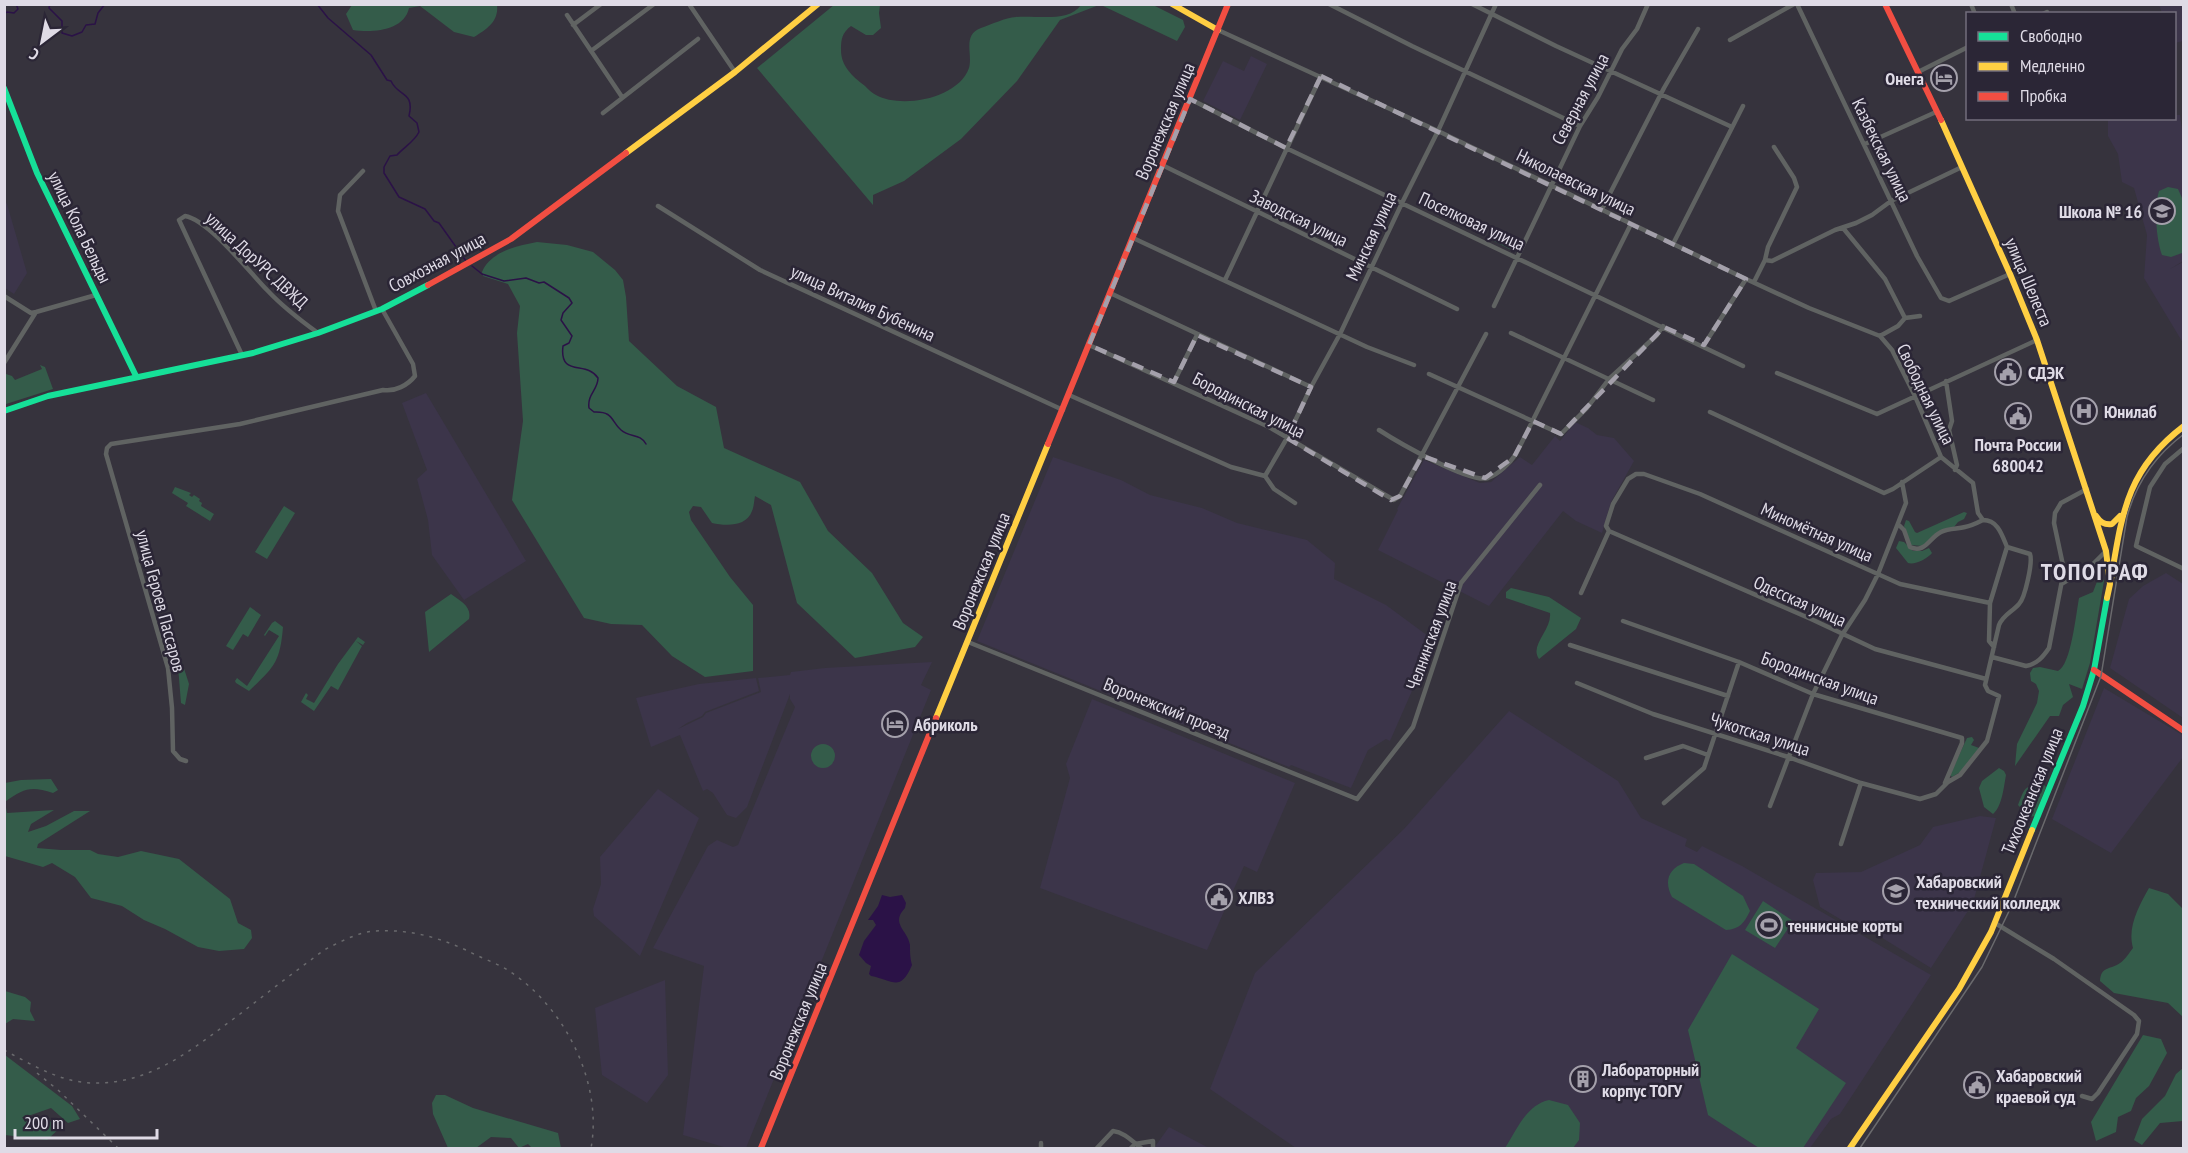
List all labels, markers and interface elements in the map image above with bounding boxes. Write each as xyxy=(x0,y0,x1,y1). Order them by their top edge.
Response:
north arrow xyxy=(12,12,72,72)
legend xyxy=(1966,12,2176,120)
text: Свободно xyxy=(2020,24,2083,47)
text: С xyxy=(25,44,42,65)
street label: Северная улица xyxy=(1546,49,1614,149)
text: Медленно xyxy=(2020,54,2085,77)
street label: Воронежская улица xyxy=(1130,59,1200,183)
hotel icon: Онега xyxy=(1929,63,1959,93)
place label: Онега xyxy=(1885,67,1924,90)
text: Пробка xyxy=(2020,84,2067,107)
street label: Казбекская улица xyxy=(1847,94,1917,206)
street label: Николаевская улица xyxy=(1513,143,1639,221)
street label: улица Кола Бельды xyxy=(43,167,117,287)
street label: Заводская улица xyxy=(1246,184,1352,252)
street label: Поселковая улица xyxy=(1415,186,1529,256)
street label: Минская улица xyxy=(1340,188,1402,284)
school or university icon: Школа № 16 xyxy=(2147,196,2177,226)
place label: Школа № 16 xyxy=(2059,200,2142,223)
street label: улица ДорУРС ДВЖД xyxy=(201,207,313,314)
street label: Совхозная улица xyxy=(385,227,489,297)
street label: улица Шелеста xyxy=(2000,234,2058,330)
street label: улица Виталия Бубенина xyxy=(787,259,939,347)
street label: Свободная улица xyxy=(1892,340,1960,448)
public building icon: СДЭК xyxy=(1993,357,2023,387)
place label: СДЭК xyxy=(2028,361,2065,384)
street label: Бородинская улица xyxy=(1189,367,1309,443)
hospital icon: Юнилаб xyxy=(2069,396,2099,426)
place label: Юнилаб xyxy=(2104,400,2157,423)
public building icon: Почта России 680042 xyxy=(2003,401,2033,431)
place label: Почта России 680042 xyxy=(1975,433,2061,477)
street label: Миномётная улица xyxy=(1757,497,1877,567)
street label: Воронежская улица xyxy=(947,509,1015,633)
street label: улица Героев Пассаров xyxy=(131,527,191,675)
district label: ТОПОГРАФ xyxy=(2041,556,2149,587)
street label: Одесская улица xyxy=(1750,570,1850,632)
street label: Челнинская улица xyxy=(1401,577,1461,693)
street label: Бородинская улица xyxy=(1758,646,1882,710)
street label: Воронежский проезд xyxy=(1100,672,1234,744)
street label: Чукотская улица xyxy=(1707,707,1813,761)
hotel icon: Абриколь xyxy=(880,709,910,739)
place label: Абриколь xyxy=(913,713,978,736)
street label: Тихоокеанская улица xyxy=(1996,724,2068,858)
place label: Хабаровский технический колледж xyxy=(1916,870,2060,914)
school or university icon: Хабаровский технический колледж xyxy=(1881,876,1911,906)
public building icon: ХЛВЗ xyxy=(1204,882,1234,912)
place label: ХЛВЗ xyxy=(1238,886,1274,909)
sports icon: теннисные корты xyxy=(1754,910,1784,940)
place label: теннисные корты xyxy=(1788,914,1902,937)
street label: Воронежская улица xyxy=(764,959,832,1083)
place label: Лабораторный корпус ТОГУ xyxy=(1601,1058,1699,1102)
building icon: Лабораторный корпус ТОГУ xyxy=(1568,1064,1598,1094)
place label: Хабаровский краевой суд xyxy=(1996,1064,2082,1108)
public building icon: Хабаровский краевой суд xyxy=(1962,1070,1992,1100)
scale bar xyxy=(15,1102,158,1140)
text: 200 m xyxy=(24,1111,64,1134)

